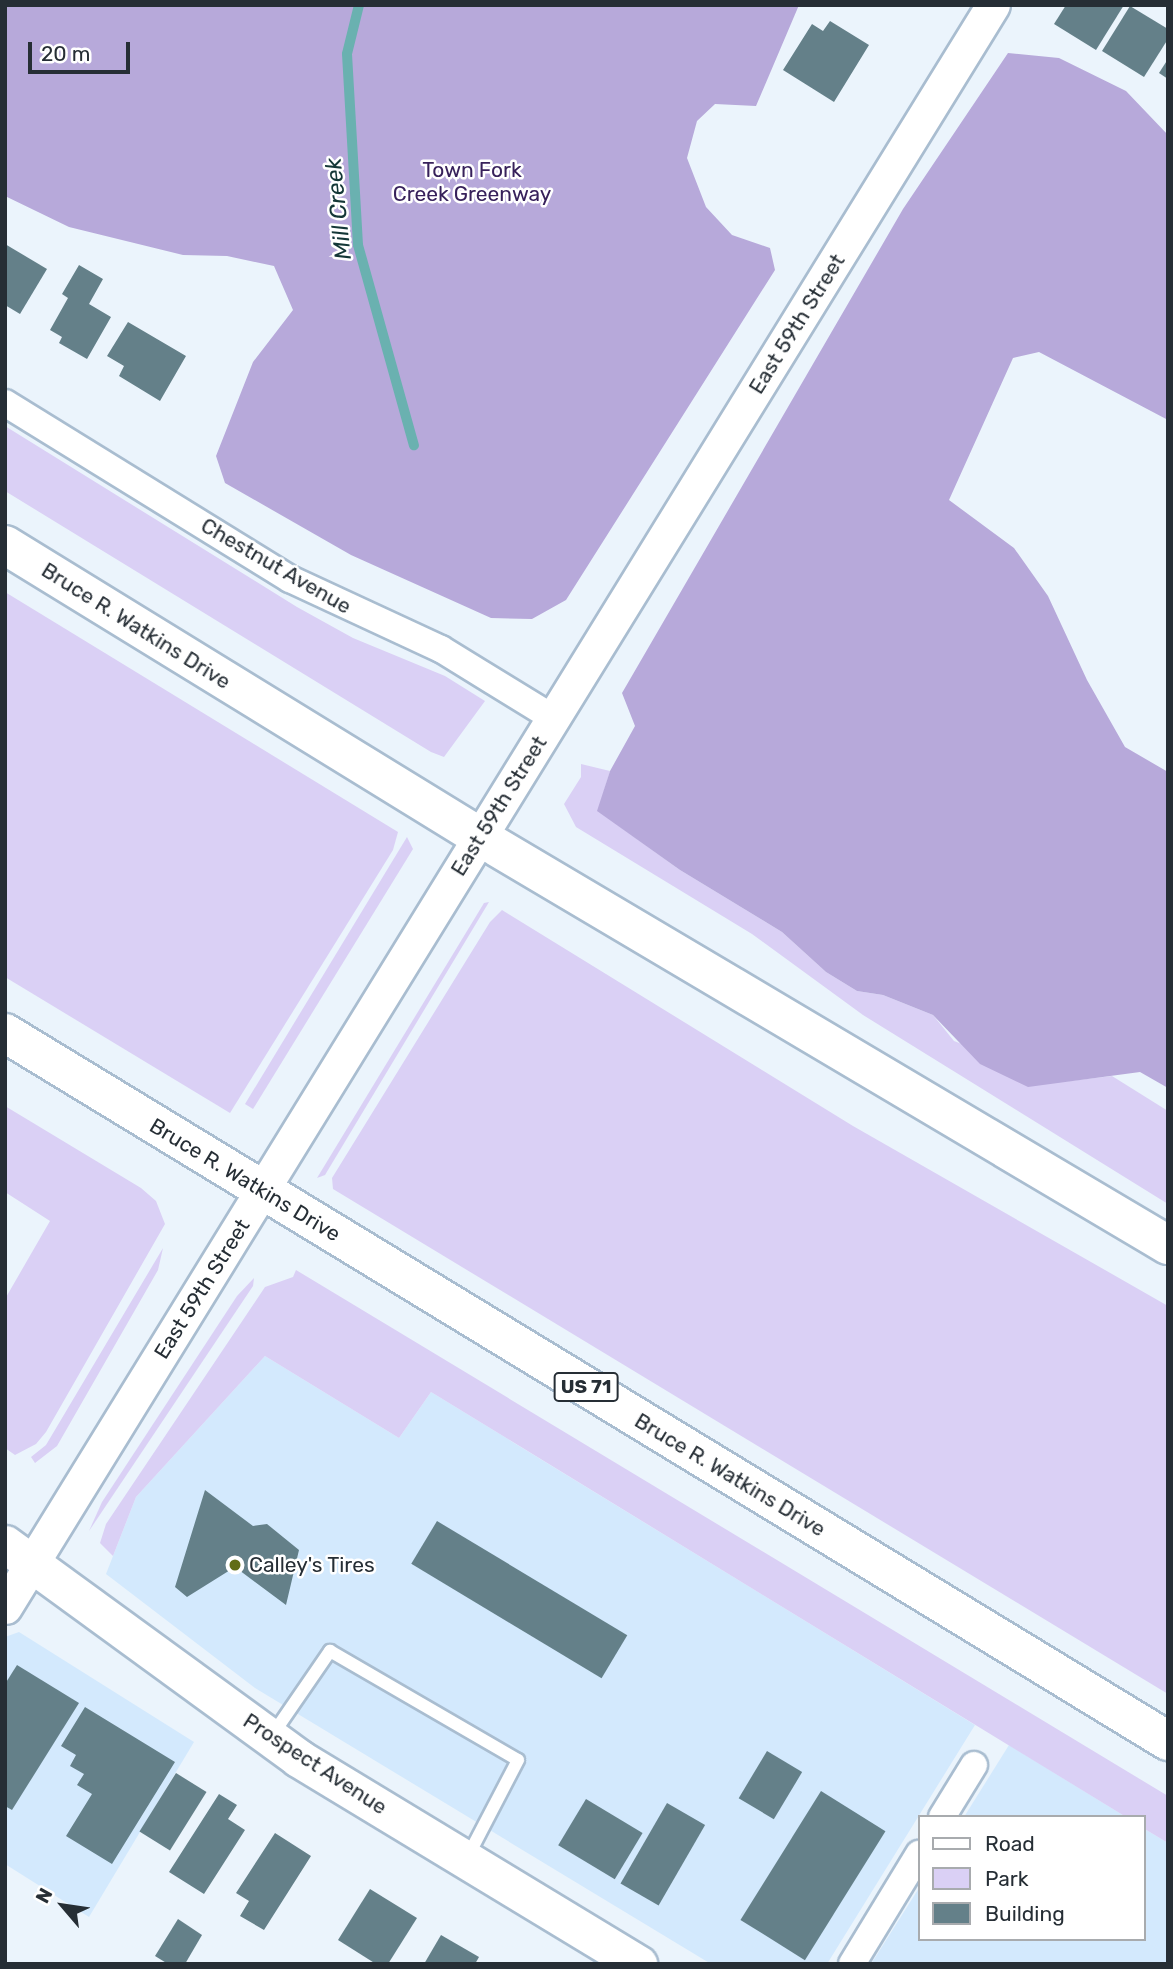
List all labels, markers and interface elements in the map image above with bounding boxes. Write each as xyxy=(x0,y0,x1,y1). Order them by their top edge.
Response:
scale bar xyxy=(32,28,133,72)
text: 20 m xyxy=(41,41,90,66)
water label: Mill Creek xyxy=(319,157,357,261)
park label: Town Fork Creek Greenway xyxy=(393,157,551,207)
street label: East 59th Street xyxy=(744,249,850,399)
street label: Chestnut Avenue xyxy=(196,513,356,619)
street label: Bruce R. Watkins Drive xyxy=(37,557,235,695)
street label: East 59th Street xyxy=(446,731,552,881)
street label: Bruce R. Watkins Drive xyxy=(145,1113,345,1247)
street label: East 59th Street xyxy=(149,1214,255,1364)
road number: US 71 xyxy=(553,1372,619,1402)
street label: Bruce R. Watkins Drive xyxy=(630,1408,830,1542)
place label: Calley's Tires xyxy=(249,1552,375,1578)
marker: Calley's Tires xyxy=(227,1557,243,1573)
street label: Prospect Avenue xyxy=(238,1708,392,1820)
legend xyxy=(918,1815,1145,1941)
text: Road xyxy=(985,1831,1035,1856)
text: Park xyxy=(985,1866,1029,1891)
north arrow xyxy=(28,1871,98,1941)
text: N xyxy=(31,1884,58,1907)
text: Building xyxy=(985,1901,1065,1926)

